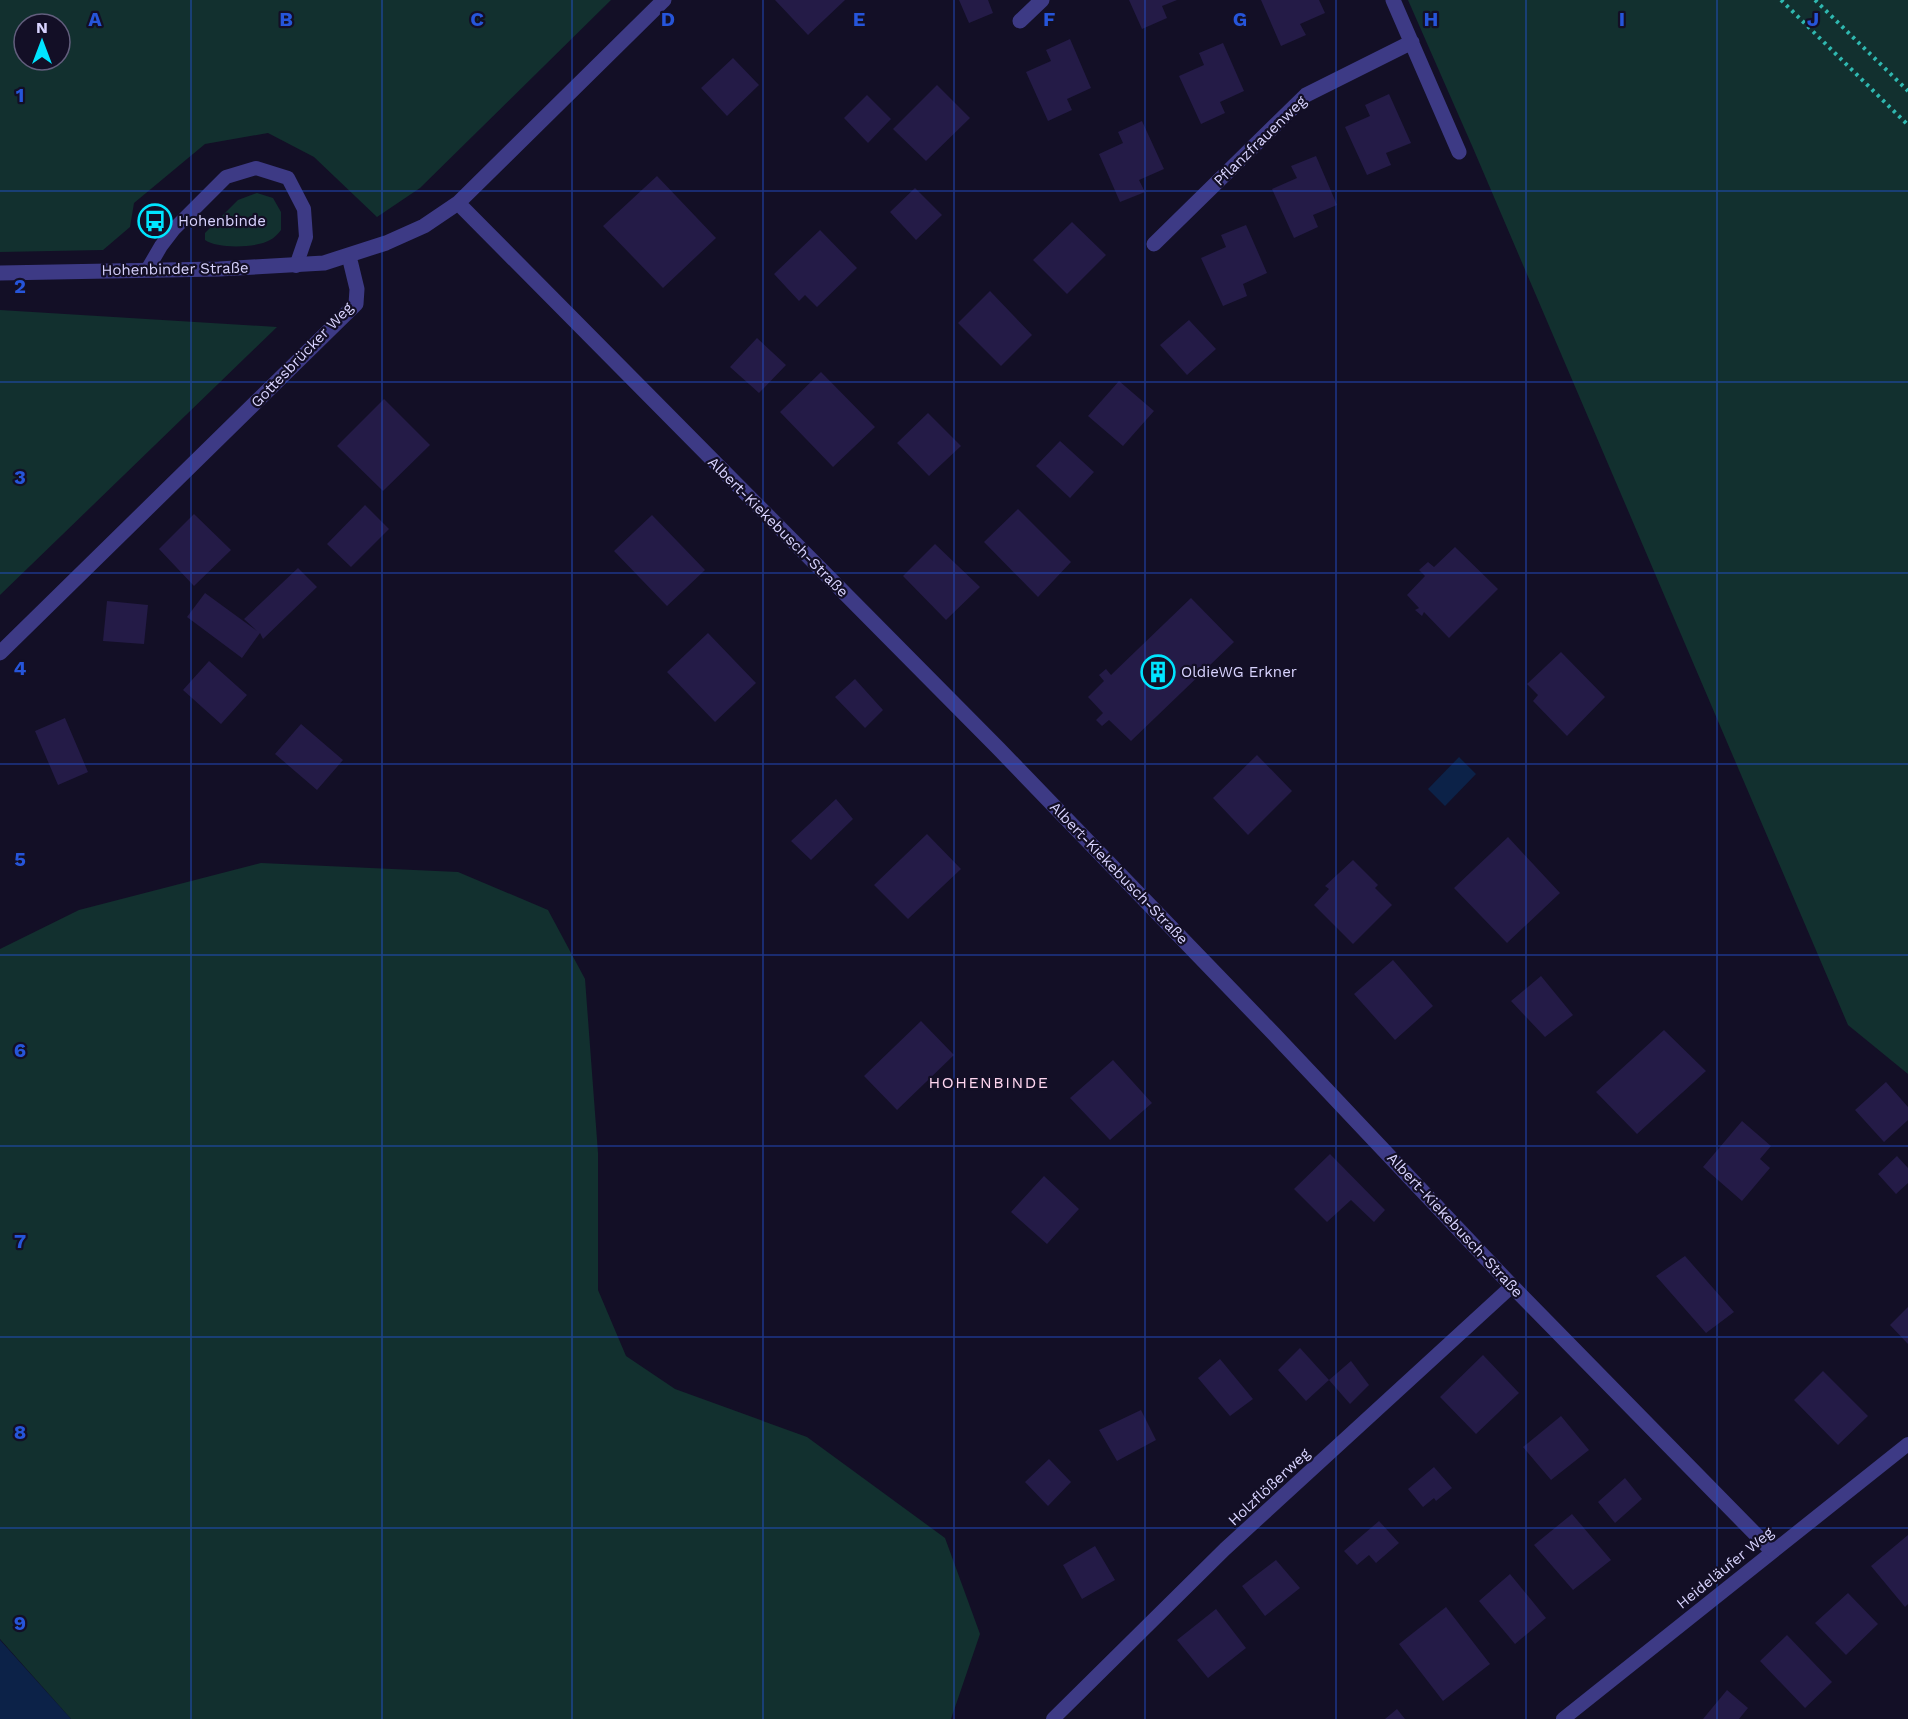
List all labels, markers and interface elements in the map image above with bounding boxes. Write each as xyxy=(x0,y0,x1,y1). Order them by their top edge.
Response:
text: A xyxy=(88,7,102,31)
text: B xyxy=(279,7,293,31)
text: C xyxy=(470,7,484,31)
text: D xyxy=(661,7,675,31)
text: E xyxy=(853,7,865,31)
text: F xyxy=(1043,7,1055,31)
text: G xyxy=(1233,7,1247,31)
text: H xyxy=(1424,7,1438,31)
text: I xyxy=(1619,7,1625,31)
text: J xyxy=(1807,7,1819,31)
north arrow xyxy=(12,12,72,72)
text: N xyxy=(36,18,48,37)
text: 1 xyxy=(16,83,24,107)
street label: Pflanzfrauenweg xyxy=(1210,92,1310,190)
bus stop icon: Hohenbinde xyxy=(137,203,173,239)
place label: Hohenbinde xyxy=(178,212,266,230)
street label: Hohenbinder Straße xyxy=(101,259,249,279)
text: 2 xyxy=(14,274,26,298)
street label: Gottesbrücker Weg xyxy=(247,299,357,411)
street label: Albert-Kiekebusch-Straße xyxy=(704,453,852,601)
text: 3 xyxy=(14,465,26,489)
building icon: OldieWG Erkner xyxy=(1140,654,1176,690)
text: 4 xyxy=(14,656,27,680)
place label: OldieWG Erkner xyxy=(1181,663,1297,681)
street label: Albert-Kiekebusch-Straße xyxy=(1046,798,1192,948)
text: 5 xyxy=(14,847,26,871)
text: 6 xyxy=(14,1038,26,1062)
district label: HOHENBINDE xyxy=(928,1073,1050,1092)
street label: Albert-Kiekebusch-Straße xyxy=(1383,1149,1527,1301)
text: 7 xyxy=(14,1229,26,1253)
text: 8 xyxy=(14,1420,26,1444)
street label: Holzflößerweg xyxy=(1224,1445,1314,1529)
street label: Heideläufer Weg xyxy=(1673,1523,1777,1613)
text: 9 xyxy=(14,1611,26,1635)

